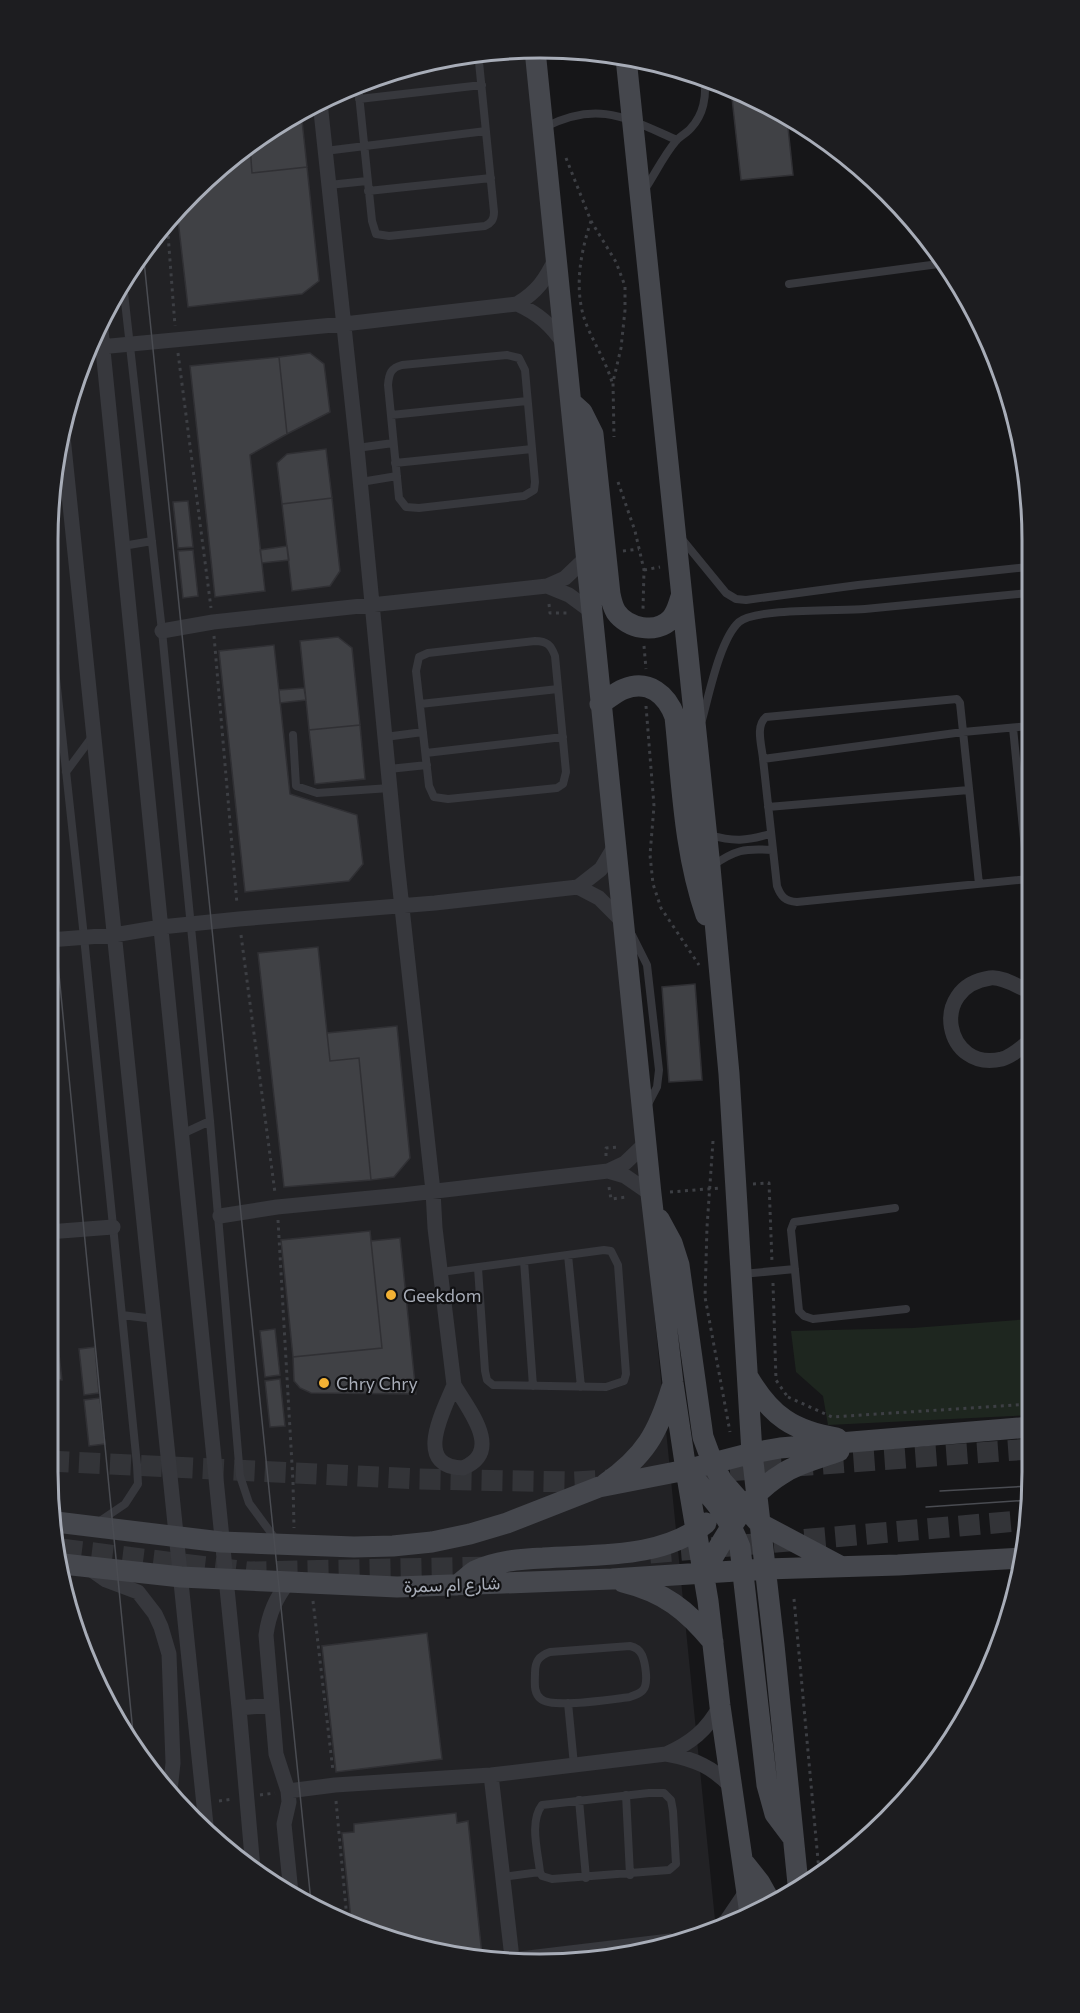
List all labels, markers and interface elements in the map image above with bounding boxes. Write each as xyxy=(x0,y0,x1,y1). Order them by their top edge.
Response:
place label: Geekdom xyxy=(403,1284,481,1306)
marker: Geekdom xyxy=(384,1288,398,1302)
place label: Chry Chry xyxy=(336,1372,418,1394)
marker: Chry Chry xyxy=(317,1376,331,1390)
street label: شارع ام سمرة xyxy=(403,1571,501,1599)

